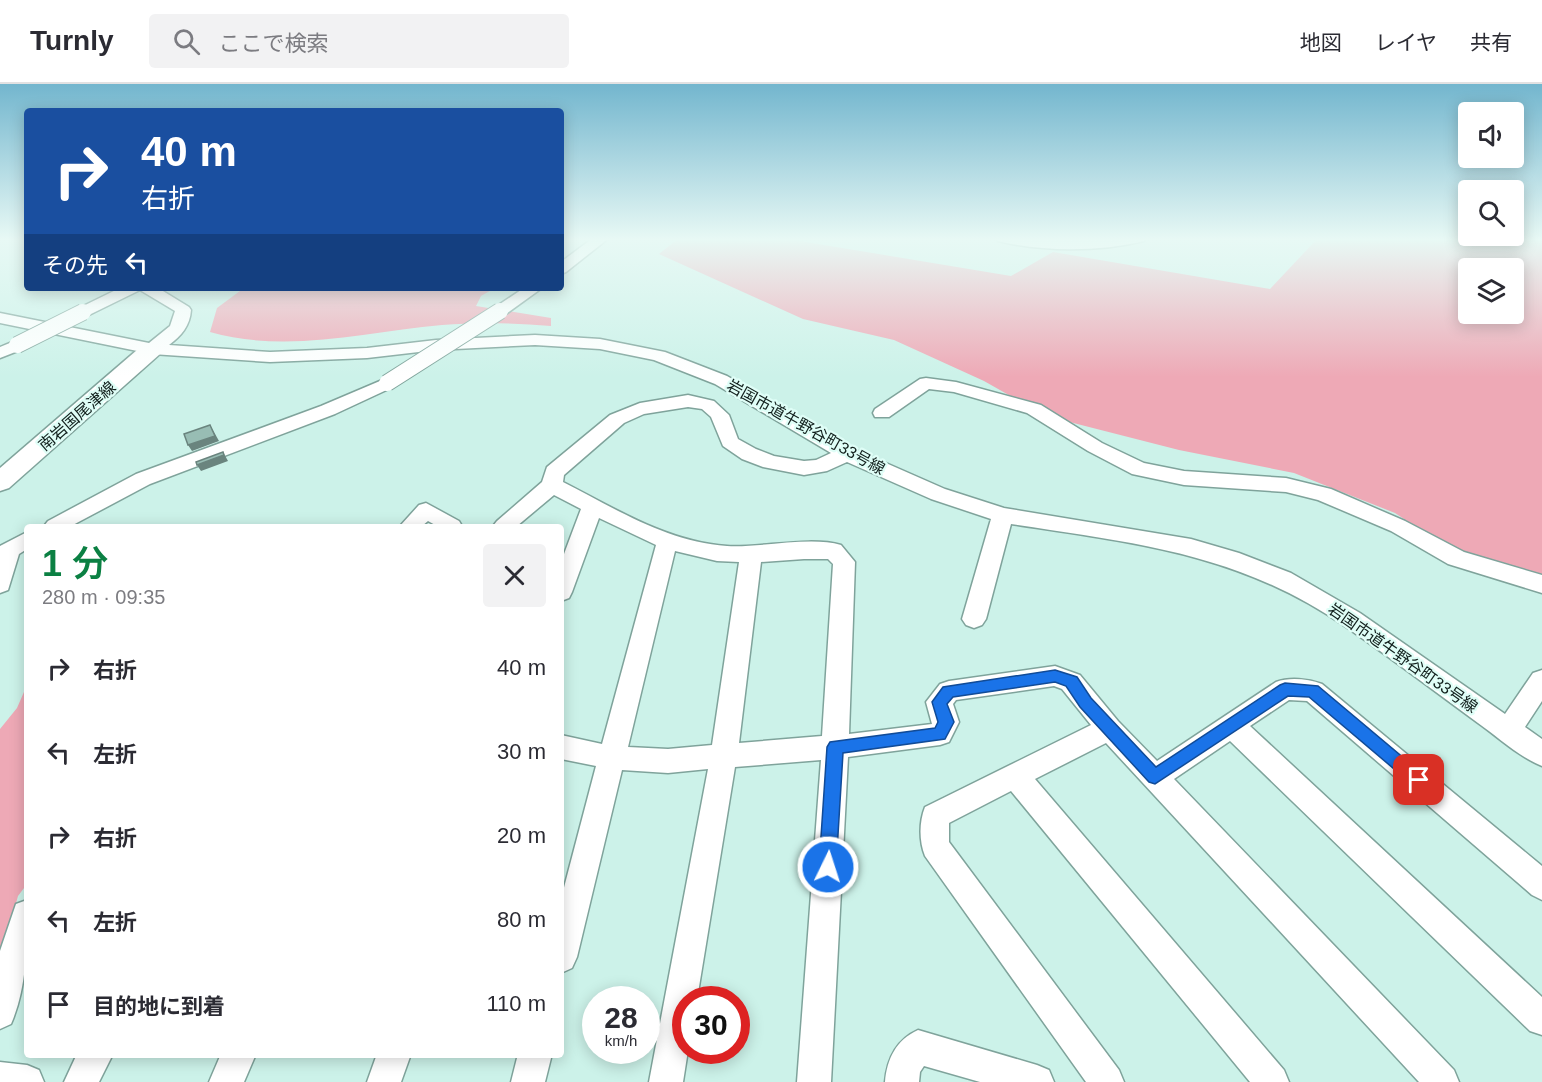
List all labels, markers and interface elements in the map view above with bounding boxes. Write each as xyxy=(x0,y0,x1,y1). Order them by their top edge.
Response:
search box xyxy=(149,14,569,68)
text: Turnly xyxy=(30,25,113,56)
icon: search xyxy=(170,25,203,58)
text: ここで検索 xyxy=(218,31,329,56)
text: 地図 xyxy=(1300,31,1342,54)
text: レイヤ xyxy=(1375,31,1437,54)
text: 共有 xyxy=(1470,31,1512,54)
map controls xyxy=(1458,102,1524,324)
button: sound xyxy=(1458,102,1524,168)
text: 40 m xyxy=(141,128,237,175)
icon: right xyxy=(42,132,120,210)
button: search xyxy=(1458,180,1524,246)
text: 右折 xyxy=(141,184,195,214)
icon: left xyxy=(120,246,153,279)
text: その先 xyxy=(42,253,108,278)
button: layers xyxy=(1458,258,1524,324)
street label: 岩国市道牛野谷町33号線 xyxy=(724,376,888,478)
street label: 南岩国尾津線 xyxy=(35,378,119,454)
text: 1 分 xyxy=(42,543,108,584)
button: close xyxy=(483,544,546,607)
text: 280 m · 09:35 xyxy=(42,586,165,608)
street label: 岩国市道牛野谷町33号線 xyxy=(1325,600,1481,716)
icon: right xyxy=(42,652,75,685)
text: 40 m xyxy=(497,655,546,680)
text: 右折 xyxy=(93,658,137,683)
icon: left xyxy=(42,736,75,769)
text: 30 m xyxy=(497,739,546,764)
text: 左折 xyxy=(93,742,137,767)
pin xyxy=(1393,754,1444,805)
icon: arrive xyxy=(1402,763,1435,796)
icon: right xyxy=(42,820,75,853)
text: 20 m xyxy=(497,823,546,848)
text: 右折 xyxy=(93,826,137,851)
position arrow xyxy=(796,835,860,899)
icon: left xyxy=(42,904,75,937)
text: 80 m xyxy=(497,907,546,932)
text: 左折 xyxy=(93,910,137,935)
speed limit sign: 30 xyxy=(672,986,750,1064)
icon: arrive xyxy=(42,988,75,1021)
text: 110 m xyxy=(486,991,546,1016)
text: 目的地に到着 xyxy=(93,994,225,1019)
text: 28 xyxy=(604,1001,638,1034)
text: km/h xyxy=(605,1032,637,1049)

